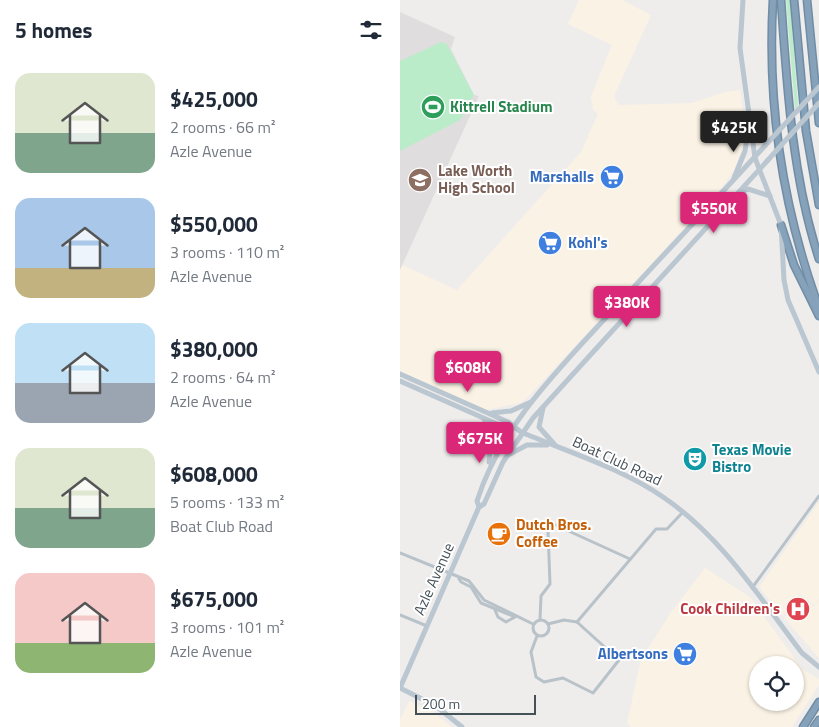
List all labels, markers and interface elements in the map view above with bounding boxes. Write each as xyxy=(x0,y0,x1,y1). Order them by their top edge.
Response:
text: 5 homes xyxy=(15,14,92,46)
icon: filters xyxy=(357,16,385,44)
text: $425,000 xyxy=(170,83,258,115)
icon: home xyxy=(55,93,115,153)
sports icon: Kittrell Stadium xyxy=(420,94,446,120)
place label: Kittrell Stadium xyxy=(450,95,553,118)
pin: $425K xyxy=(699,110,769,153)
text: 2 rooms · 66 m² xyxy=(170,115,275,139)
text: $425K xyxy=(711,115,757,139)
text: Azle Avenue xyxy=(170,139,252,163)
place label: Lake Worth High School xyxy=(438,159,515,199)
supermarket icon: Marshalls xyxy=(599,164,625,190)
place label: Marshalls xyxy=(530,165,594,188)
school or university icon: Lake Worth High School xyxy=(407,167,433,193)
pin: $550K xyxy=(679,192,749,234)
text: $550K xyxy=(691,196,737,220)
text: $550,000 xyxy=(170,208,258,240)
icon: home xyxy=(55,218,115,278)
supermarket icon: Kohl's xyxy=(537,230,563,256)
place label: Kohl's xyxy=(568,231,608,254)
text: 3 rooms · 110 m² xyxy=(170,240,284,264)
text: Azle Avenue xyxy=(170,264,252,288)
pin: $380K xyxy=(592,286,662,328)
text: $380K xyxy=(604,290,650,314)
text: $380,000 xyxy=(170,333,258,365)
icon: home xyxy=(55,343,115,403)
pin: $608K xyxy=(433,350,503,393)
text: $608K xyxy=(445,355,491,379)
text: 2 rooms · 64 m² xyxy=(170,365,275,389)
text: Azle Avenue xyxy=(170,389,252,413)
pin: $675K xyxy=(445,422,515,464)
text: $675K xyxy=(457,426,503,450)
street label: Boat Club Road xyxy=(569,430,666,491)
place label: Texas Movie Bistro xyxy=(712,438,792,478)
theatre icon: Texas Movie Bistro xyxy=(682,446,708,472)
text: $608,000 xyxy=(170,458,258,490)
icon: home xyxy=(55,468,115,528)
text: 5 rooms · 133 m² xyxy=(170,490,284,514)
place label: Dutch Bros. Coffee xyxy=(516,513,591,553)
text: Boat Club Road xyxy=(170,514,273,538)
cafe icon: Dutch Bros. Coffee xyxy=(486,521,512,547)
street label: Azle Avenue xyxy=(407,539,460,619)
text: $675,000 xyxy=(170,583,258,615)
icon: home xyxy=(55,593,115,653)
hospital icon: Cook Children's xyxy=(785,596,811,622)
place label: Cook Children's xyxy=(680,597,780,620)
text: 3 rooms · 101 m² xyxy=(170,615,284,639)
text: Azle Avenue xyxy=(170,639,252,663)
supermarket icon: Albertsons xyxy=(672,641,698,667)
place label: Albertsons xyxy=(598,642,668,665)
map controls xyxy=(749,656,804,711)
button: locate xyxy=(749,656,804,711)
scale bar xyxy=(415,692,536,715)
text: 200 m xyxy=(422,693,460,714)

